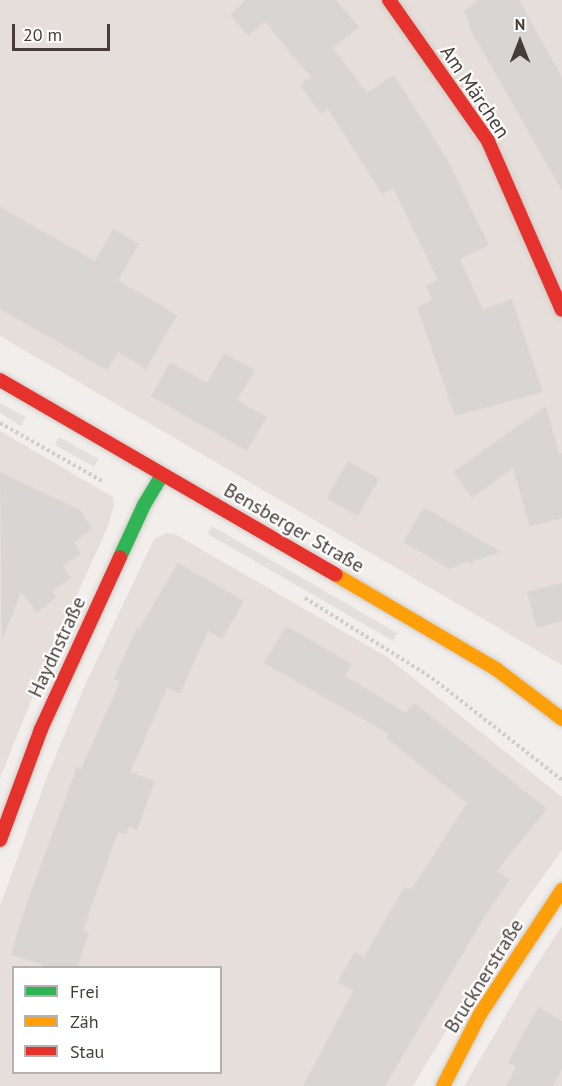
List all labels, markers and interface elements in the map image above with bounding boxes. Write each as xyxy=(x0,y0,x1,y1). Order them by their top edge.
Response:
scale bar xyxy=(15,12,112,50)
north arrow xyxy=(490,12,550,72)
text: N xyxy=(515,14,525,34)
text: 20 m xyxy=(23,23,62,46)
street label: Am Märchen xyxy=(435,41,515,143)
street label: Bensberger Straße xyxy=(220,478,368,578)
street label: Haydnstraße xyxy=(23,593,91,701)
street label: Brucknerstraße xyxy=(439,915,529,1037)
legend xyxy=(12,966,222,1074)
text: Frei xyxy=(70,980,99,1003)
text: Zäh xyxy=(70,1010,99,1033)
text: Stau xyxy=(70,1040,104,1063)

